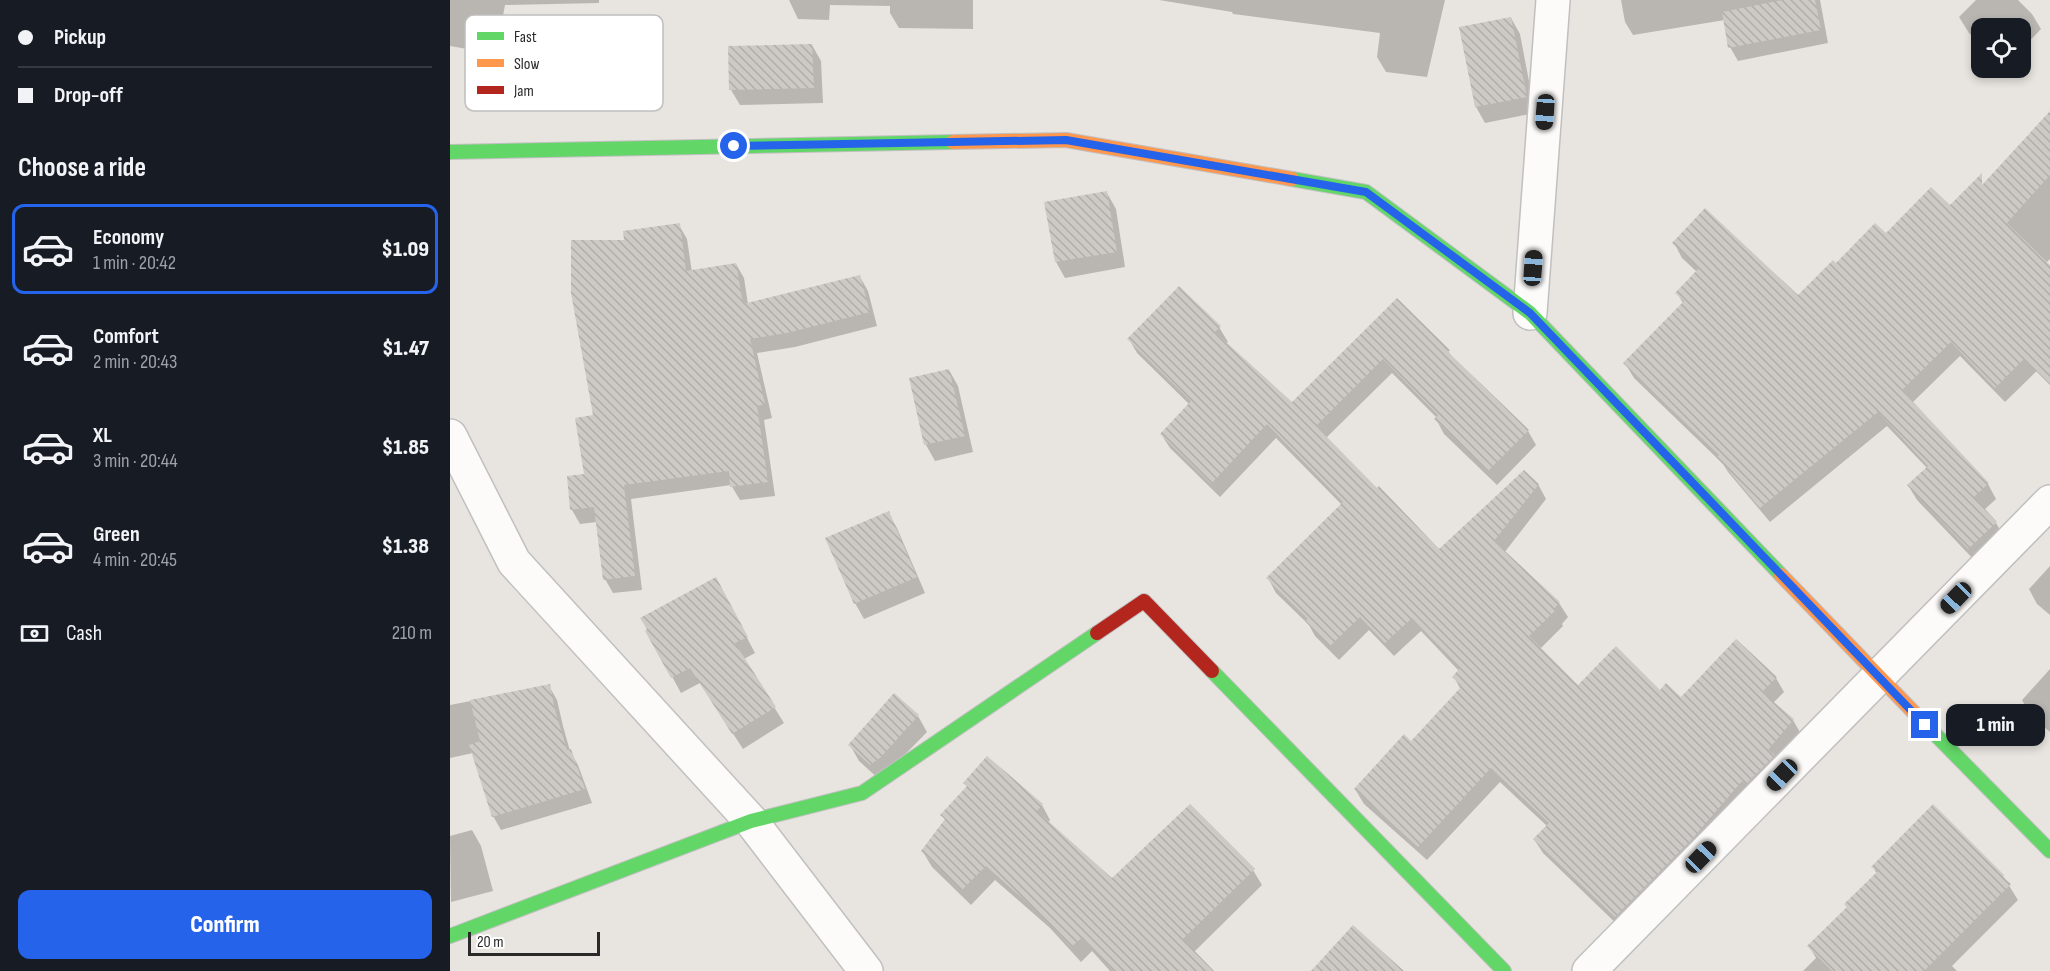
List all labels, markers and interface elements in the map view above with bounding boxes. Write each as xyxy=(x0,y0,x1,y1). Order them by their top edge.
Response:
legend xyxy=(465,15,663,111)
map controls xyxy=(1971,18,2031,78)
button: locate xyxy=(1971,18,2031,78)
text: Pickup xyxy=(54,24,106,51)
text: Fast xyxy=(514,28,537,47)
text: Slow xyxy=(514,55,539,74)
text: Drop-off xyxy=(54,82,123,109)
text: Jam xyxy=(513,82,534,101)
car xyxy=(1535,93,1555,131)
route start xyxy=(720,132,747,159)
text: Choose a ride xyxy=(18,152,146,184)
icon: car xyxy=(21,222,75,276)
text: Economy xyxy=(93,224,164,251)
text: $1.09 xyxy=(382,236,429,263)
car xyxy=(1523,249,1543,287)
text: 1 min · 20:42 xyxy=(93,251,176,275)
icon: car xyxy=(21,321,75,375)
text: Comfort xyxy=(93,323,159,350)
text: $1.47 xyxy=(382,335,429,362)
text: 2 min · 20:43 xyxy=(93,350,177,374)
icon: car xyxy=(21,420,75,474)
text: XL xyxy=(93,422,112,449)
text: $1.85 xyxy=(382,434,429,461)
text: 3 min · 20:44 xyxy=(93,449,178,473)
icon: car xyxy=(21,519,75,573)
text: Green xyxy=(93,521,140,548)
text: $1.38 xyxy=(382,533,429,560)
text: 4 min · 20:45 xyxy=(93,548,177,572)
car xyxy=(1937,579,1975,617)
icon: cash xyxy=(18,617,51,650)
text: Cash xyxy=(66,620,102,647)
text: 210 m xyxy=(392,621,432,645)
callout: 1 min xyxy=(1946,704,2045,746)
route end xyxy=(1911,711,1938,738)
text: 1 min xyxy=(1976,713,2015,737)
car xyxy=(1763,756,1801,794)
car xyxy=(1682,838,1720,876)
button: Confirm xyxy=(18,890,432,959)
scale bar xyxy=(468,929,600,956)
text: 20 m xyxy=(477,933,504,952)

